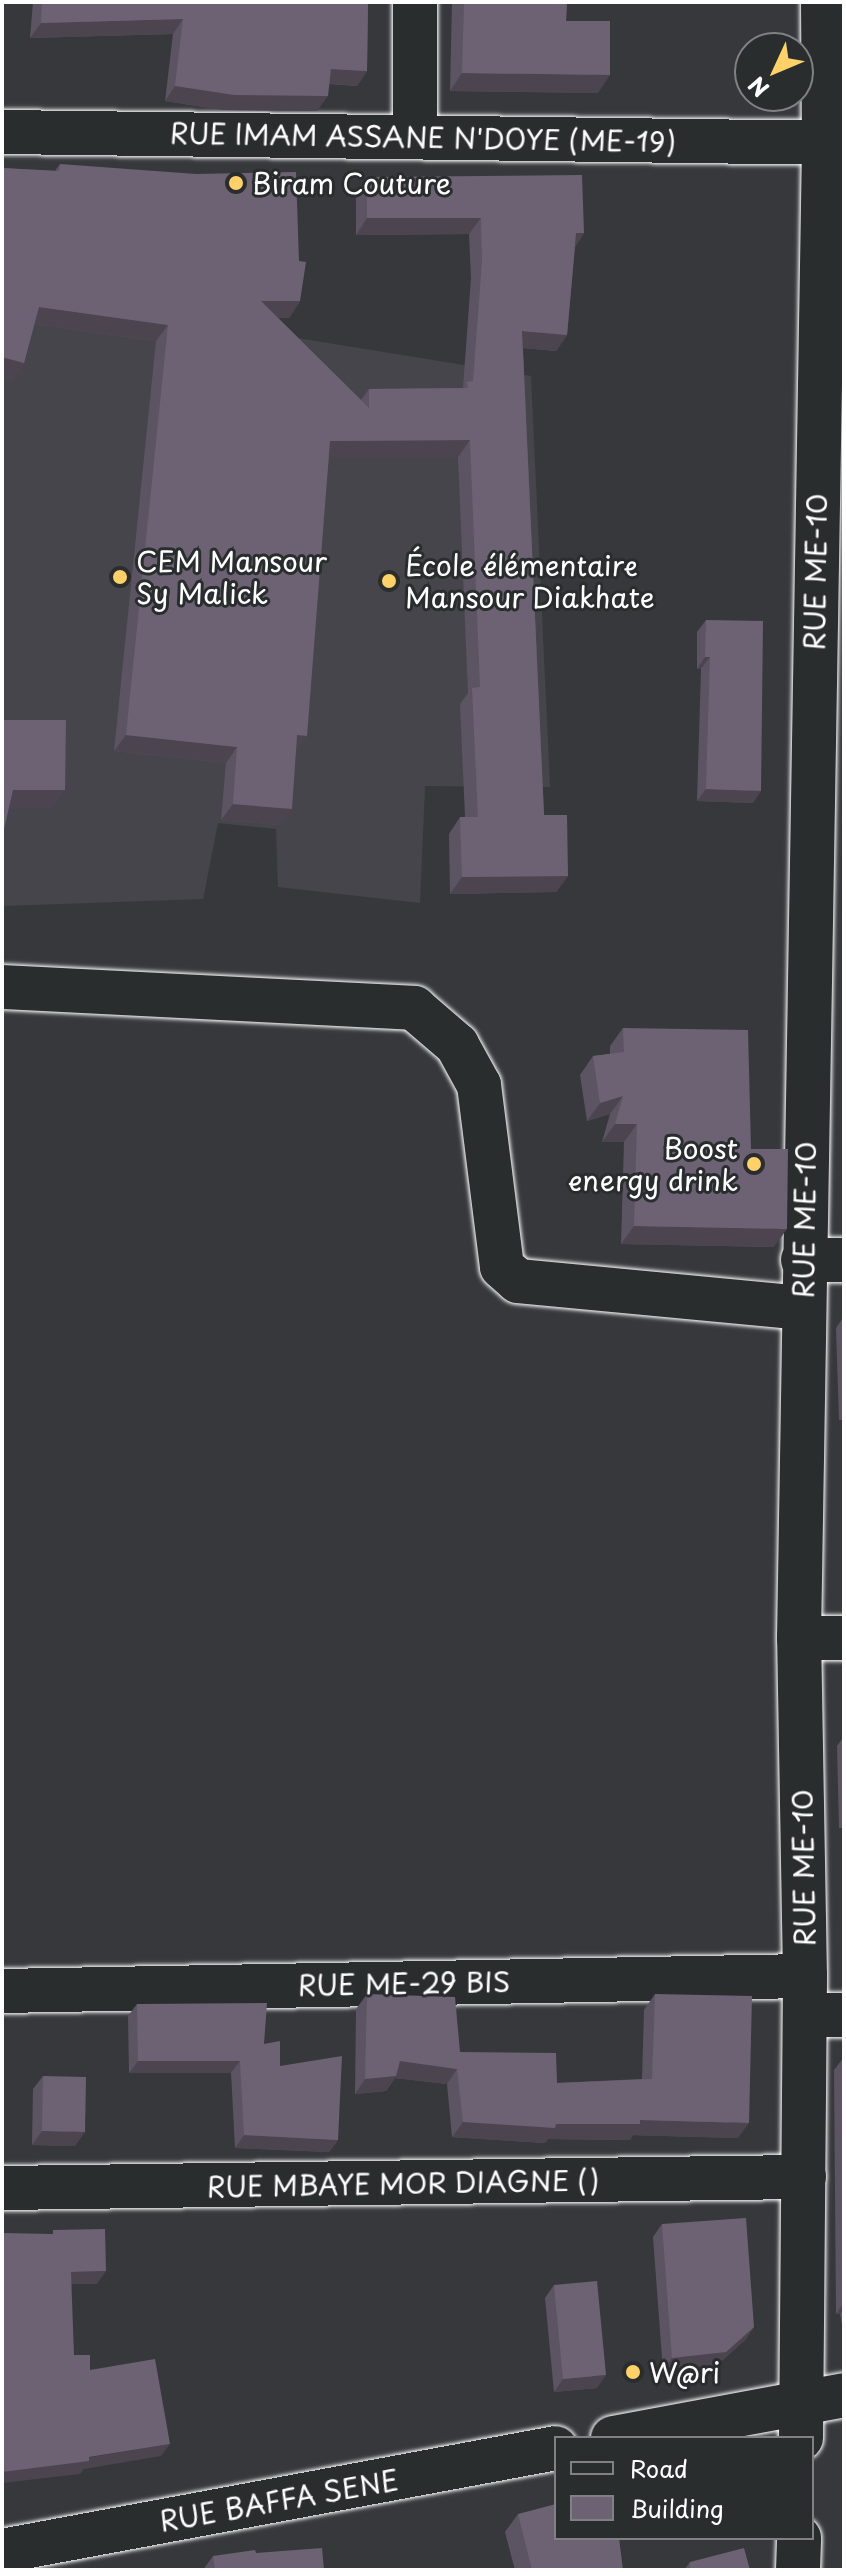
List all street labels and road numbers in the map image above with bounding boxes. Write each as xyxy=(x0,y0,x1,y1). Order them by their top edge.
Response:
street label: RUE IMAM ASSANE N'DOYE (ME-19) xyxy=(168,116,678,158)
street label: RUE ME-10 xyxy=(797,493,833,651)
street label: RUE ME-10 xyxy=(786,1141,822,1299)
street label: RUE ME-10 xyxy=(785,1789,821,1947)
street label: RUE ME-29 BIS xyxy=(297,1964,511,2002)
street label: RUE MBAYE MOR DIAGNE () xyxy=(201,2163,605,2203)
street label: RUE BAFFA SENE xyxy=(154,2462,404,2538)

